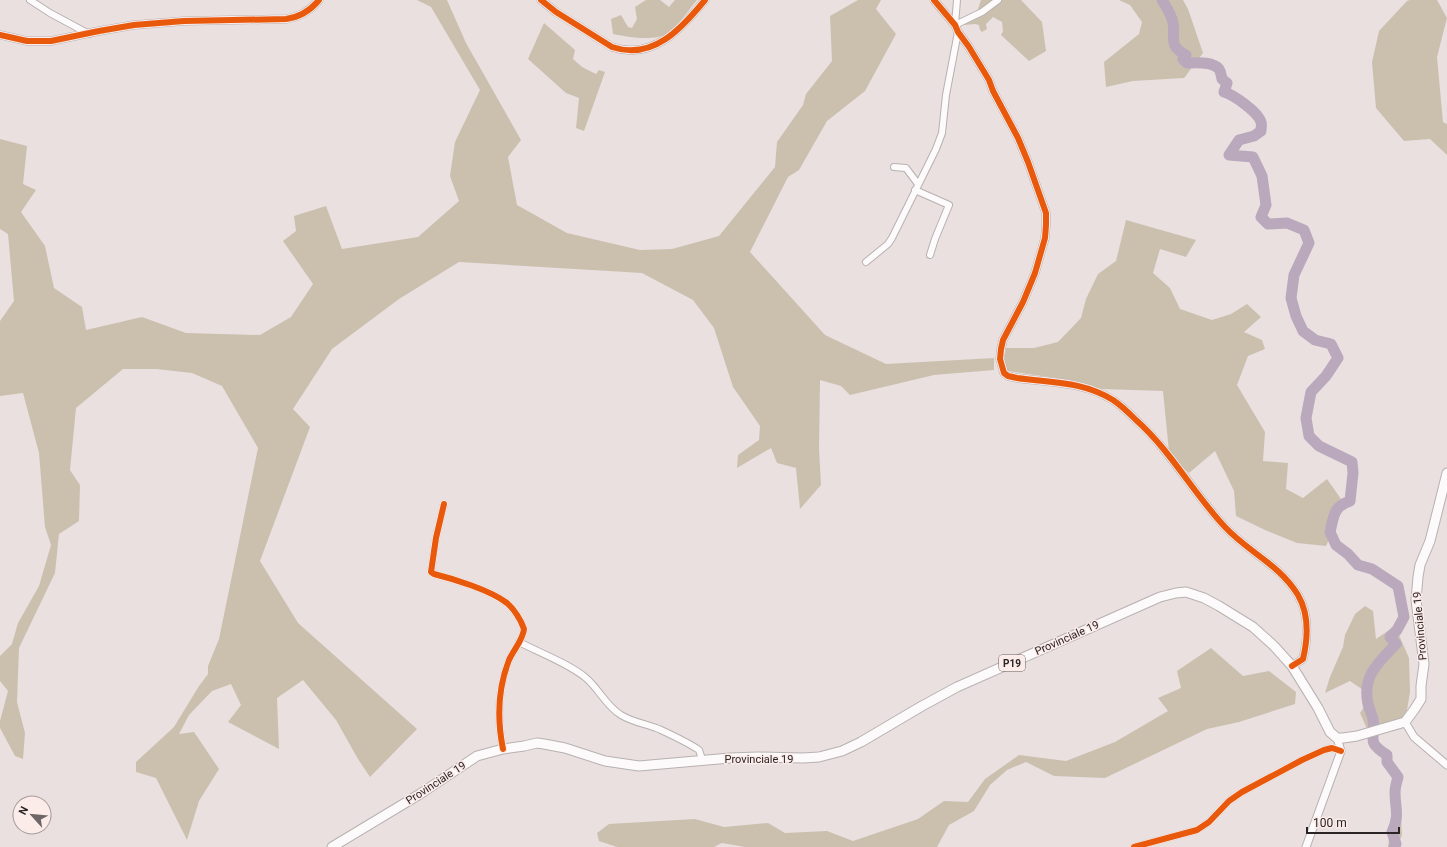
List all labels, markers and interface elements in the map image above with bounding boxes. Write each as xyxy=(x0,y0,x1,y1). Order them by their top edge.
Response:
street label: Provinciale 19 xyxy=(1411,591,1429,661)
street label: Provinciale 19 xyxy=(1033,618,1101,658)
road number: P19 xyxy=(999,655,1025,671)
street label: Provinciale 19 xyxy=(725,753,793,766)
street label: Provinciale 19 xyxy=(404,759,468,807)
north arrow xyxy=(12,795,52,835)
text: N xyxy=(16,804,31,817)
scale bar xyxy=(1307,809,1399,835)
text: 100 m xyxy=(1313,816,1347,830)

